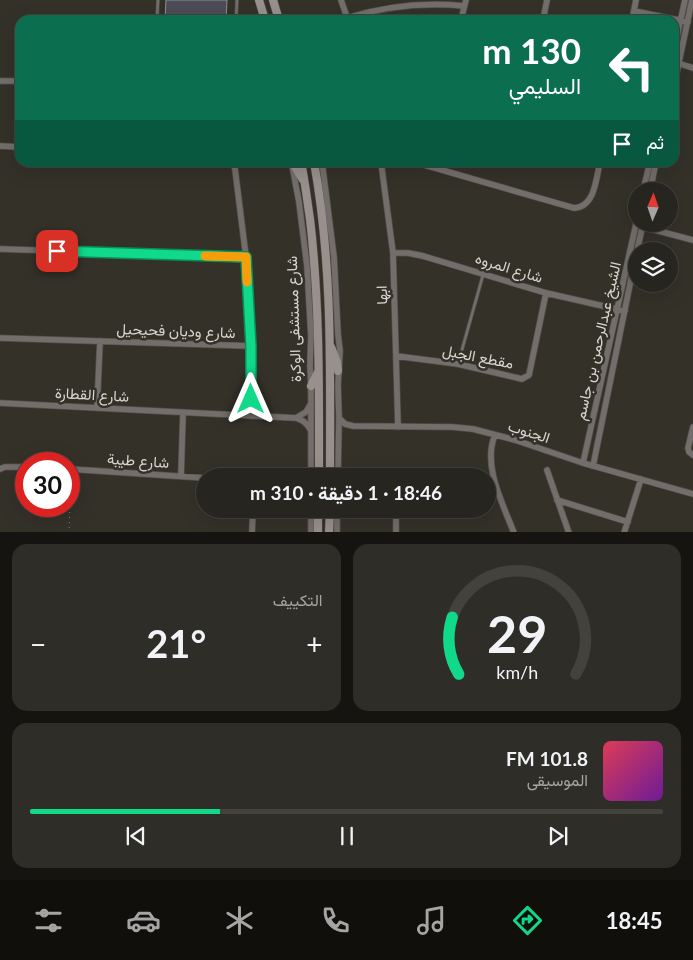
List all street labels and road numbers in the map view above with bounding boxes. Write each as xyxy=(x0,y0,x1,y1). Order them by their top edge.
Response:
street label: شارع المروه xyxy=(472,248,545,289)
street label: شارع مستشفى الوكرة xyxy=(282,255,307,383)
street label: الشيخ عبدالرحمن بن جاسم xyxy=(570,260,627,422)
street label: ابها xyxy=(372,285,391,305)
street label: شارع وديان فحيحيل xyxy=(116,319,236,344)
street label: مقطع الجبل xyxy=(441,340,515,375)
street label: شارع القطارة xyxy=(54,383,130,408)
street label: الجنوب xyxy=(506,416,552,447)
street label: شارع طيبة xyxy=(106,449,170,474)

